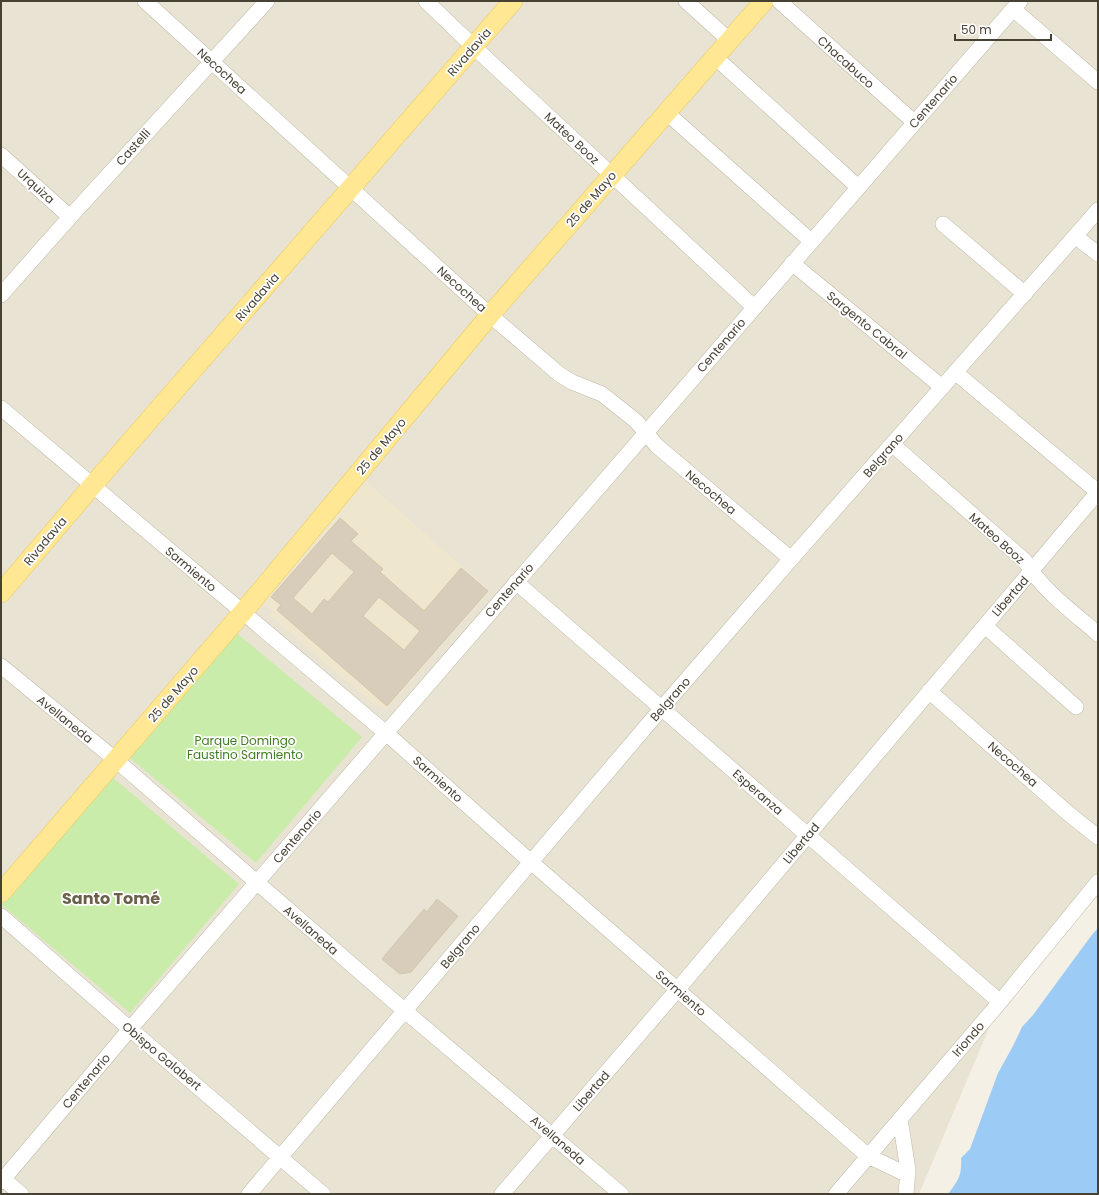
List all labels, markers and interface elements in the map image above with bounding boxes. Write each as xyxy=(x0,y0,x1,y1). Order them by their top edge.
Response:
scale bar xyxy=(955,16,1051,42)
text: 50 m xyxy=(961,21,992,38)
street label: Rivadavia xyxy=(443,24,495,80)
street label: Chacabuco xyxy=(814,32,878,92)
street label: Necochea xyxy=(194,44,250,98)
street label: Centenario xyxy=(905,70,962,132)
street label: Mateo Booz xyxy=(541,108,603,168)
street label: Castelli xyxy=(112,125,154,169)
street label: Urquiza xyxy=(14,165,58,207)
street label: 25 de Mayo xyxy=(562,167,620,231)
street label: Necochea xyxy=(434,262,490,316)
street label: Rivadavia xyxy=(231,269,283,325)
street label: Sargento Cabral xyxy=(823,287,911,363)
street label: Centenario xyxy=(693,314,750,376)
street label: 25 de Mayo xyxy=(352,414,410,478)
street label: Belgrano xyxy=(859,429,907,481)
street label: Necochea xyxy=(682,466,740,518)
street label: Mateo Booz xyxy=(966,508,1028,568)
street label: Rivadavia xyxy=(19,513,71,569)
street label: Sarmiento xyxy=(162,543,220,596)
street label: Centenario xyxy=(481,559,538,621)
street label: Libertad xyxy=(988,572,1032,620)
street label: 25 de Mayo xyxy=(144,662,202,726)
street label: Belgrano xyxy=(646,673,694,725)
street label: Avellaneda xyxy=(33,691,97,747)
park label: Parque Domingo Faustino Sarmiento xyxy=(187,732,303,763)
street label: Necochea xyxy=(984,737,1042,791)
street label: Sarmiento xyxy=(409,752,467,806)
street label: Esperanza xyxy=(729,765,787,819)
street label: Centenario xyxy=(269,805,326,867)
street label: Libertad xyxy=(779,819,823,867)
district label: Santo Tomé xyxy=(62,887,160,910)
street label: Avellaneda xyxy=(280,901,342,959)
street label: Belgrano xyxy=(436,920,484,972)
street label: Sarmiento xyxy=(652,966,710,1020)
street label: Obispo Galabert xyxy=(119,1018,205,1094)
street label: Iriondo xyxy=(948,1018,988,1060)
street label: Centenario xyxy=(58,1050,114,1112)
street label: Libertad xyxy=(569,1067,613,1115)
street label: Avellaneda xyxy=(527,1111,589,1169)

